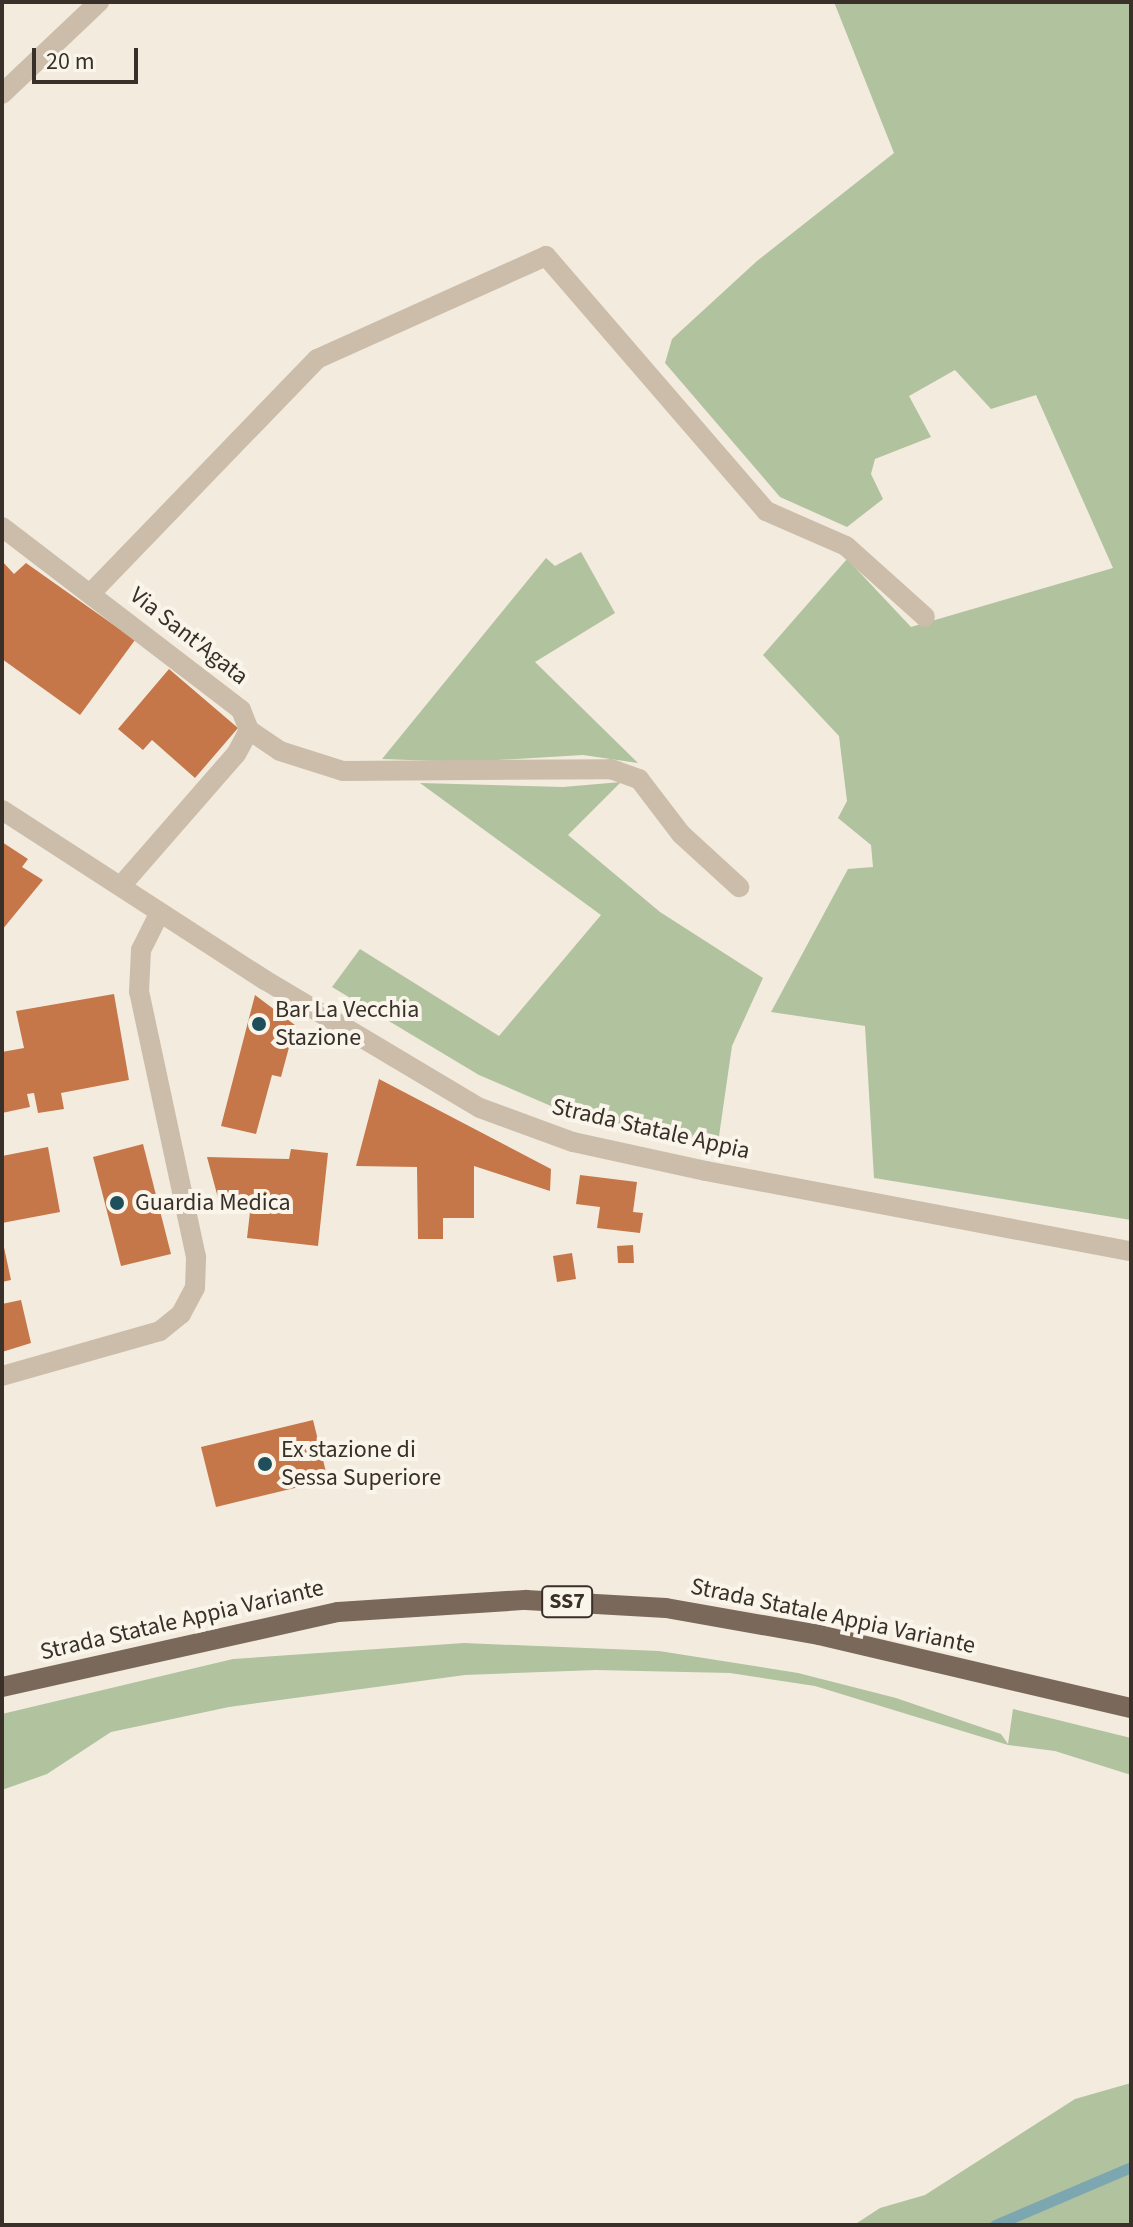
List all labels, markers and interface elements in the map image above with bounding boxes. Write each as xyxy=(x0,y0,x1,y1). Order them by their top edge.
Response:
scale bar xyxy=(36,32,142,82)
text: 20 m xyxy=(46,44,95,79)
street label: Via Sant'Agata xyxy=(124,581,254,691)
place label: Bar La Vecchia Stazione xyxy=(275,996,419,1052)
marker: Bar La Vecchia Stazione xyxy=(250,1015,268,1033)
street label: Strada Statale Appia xyxy=(549,1092,753,1166)
place label: Guardia Medica xyxy=(135,1189,291,1217)
marker: Guardia Medica xyxy=(106,1192,128,1214)
place label: Ex stazione di Sessa Superiore xyxy=(281,1436,441,1492)
marker: Ex stazione di Sessa Superiore xyxy=(256,1455,274,1473)
street label: Strada Statale Appia Variante xyxy=(688,1572,978,1660)
street label: Strada Statale Appia Variante xyxy=(37,1573,327,1667)
road number: SS7 xyxy=(541,1584,593,1620)

